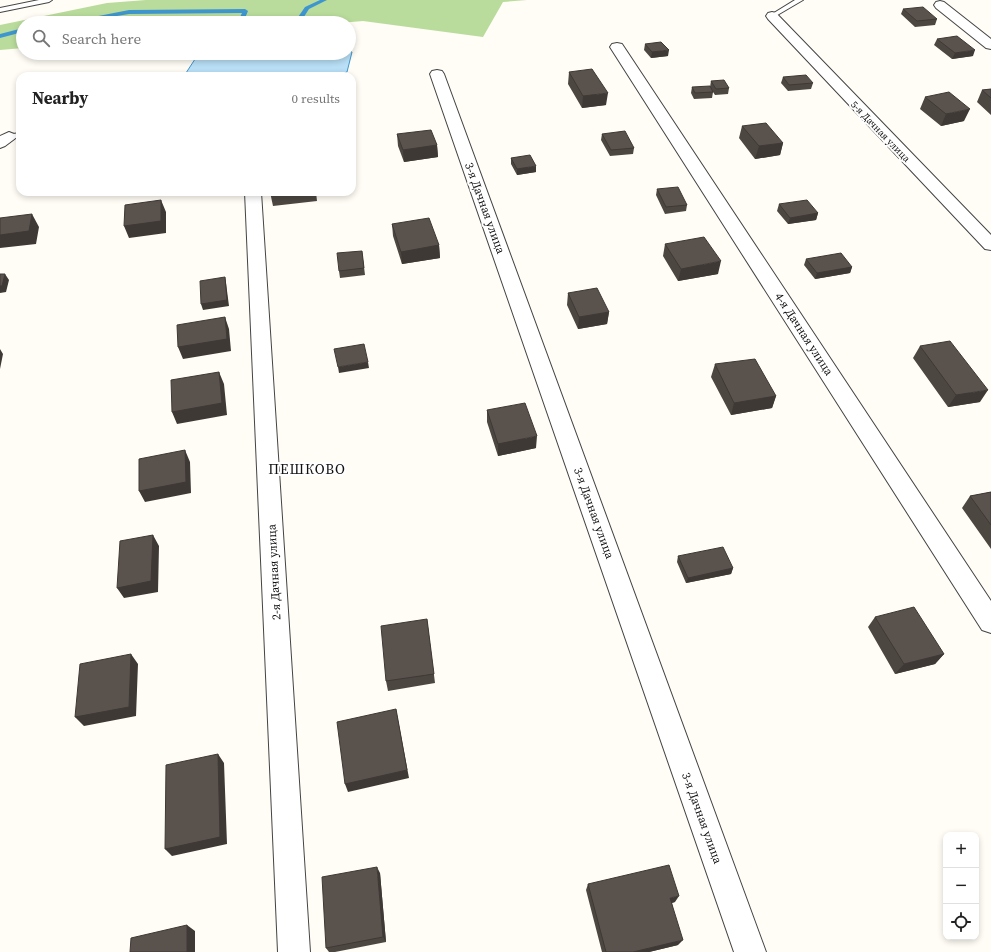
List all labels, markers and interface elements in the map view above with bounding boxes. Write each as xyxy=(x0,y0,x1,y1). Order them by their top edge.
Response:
search box xyxy=(16,16,356,60)
icon: search xyxy=(30,27,52,49)
text: Search here xyxy=(62,28,141,49)
text: Nearby xyxy=(32,86,88,110)
text: 0 results xyxy=(292,90,340,107)
street label: 5-я Дачная улица xyxy=(848,98,914,165)
street label: 3-я Дачная улица xyxy=(461,160,509,257)
street label: 4-я Дачная улица xyxy=(771,289,837,379)
district label: ПЕШКОВО xyxy=(268,459,346,479)
street label: 3-я Дачная улица xyxy=(570,465,618,562)
street label: 2-я Дачная улица xyxy=(263,523,285,620)
street label: 3-я Дачная улица xyxy=(678,770,726,867)
map controls xyxy=(943,832,979,940)
button: + xyxy=(943,832,979,868)
button: − xyxy=(943,868,979,904)
button: locate xyxy=(943,904,979,940)

